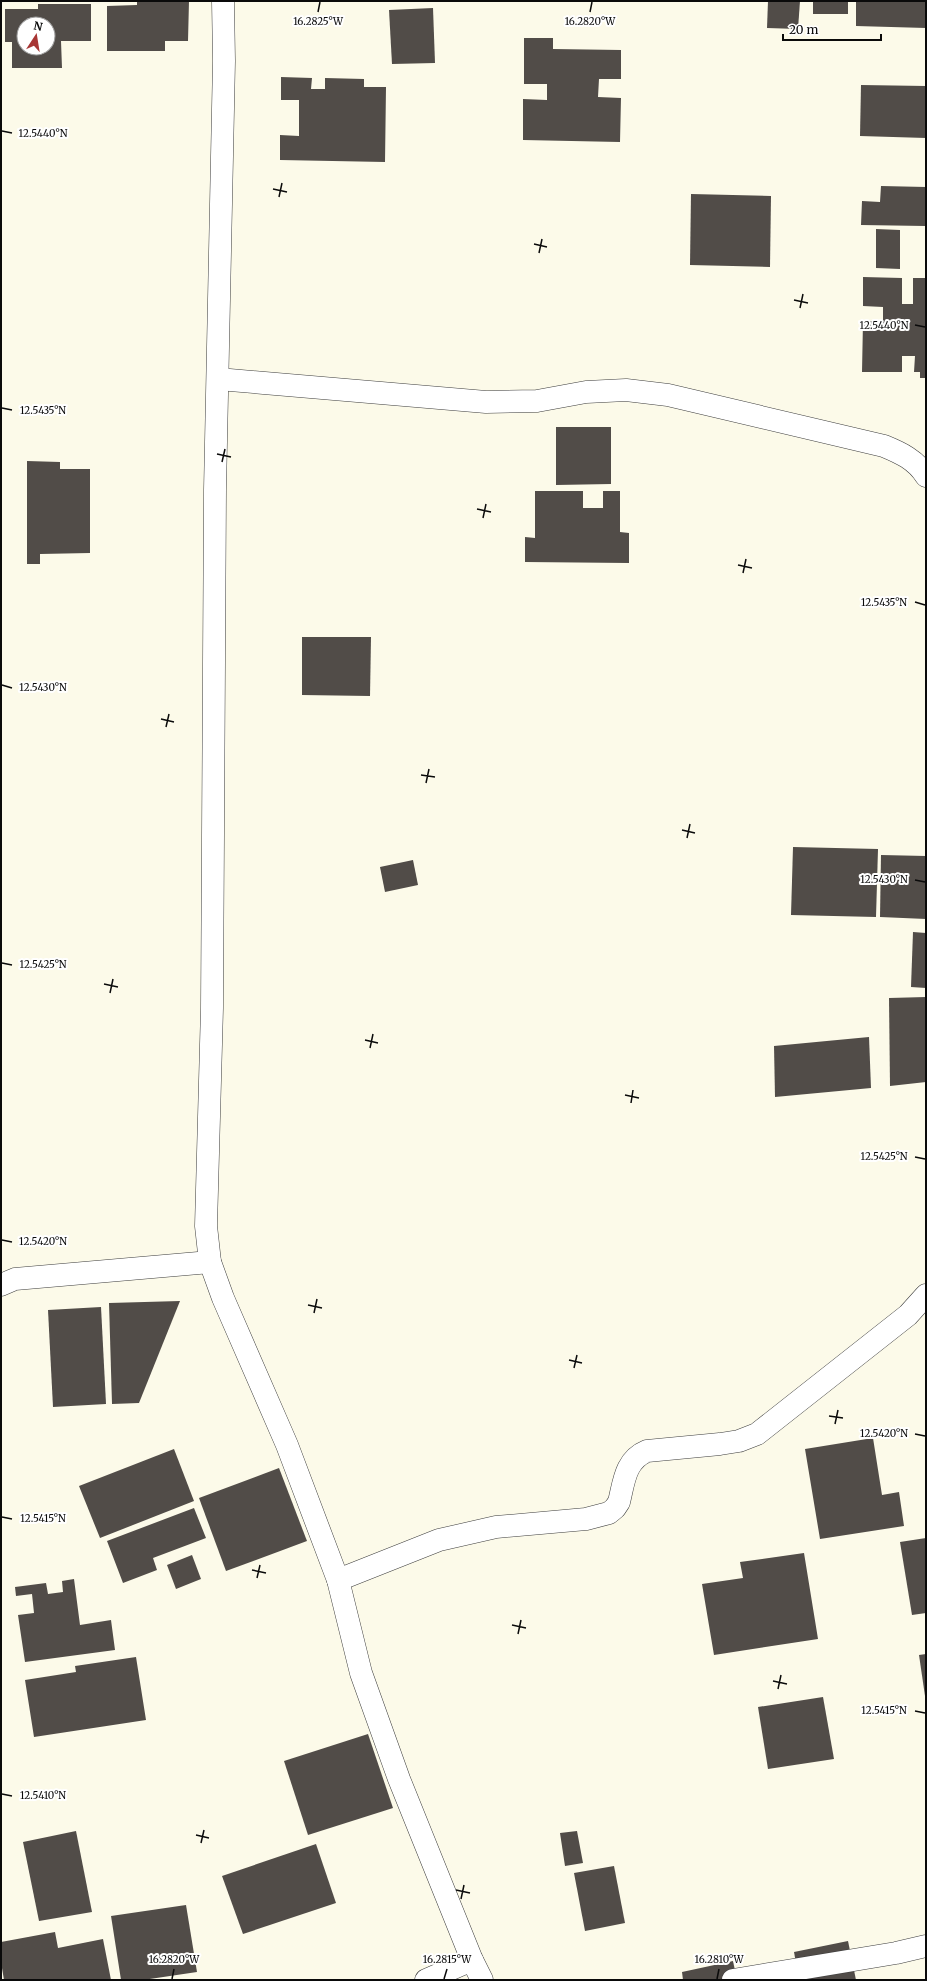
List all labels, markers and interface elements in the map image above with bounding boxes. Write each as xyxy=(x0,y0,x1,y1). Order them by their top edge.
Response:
text: 16.2825°W xyxy=(293,15,344,28)
text: 16.2820°W xyxy=(565,15,616,28)
north arrow xyxy=(16,16,56,56)
scale bar xyxy=(783,16,881,42)
text: N xyxy=(32,18,44,34)
text: 20 m xyxy=(789,22,818,37)
text: 12.5440°N xyxy=(19,127,68,140)
text: 12.5440°N xyxy=(860,319,909,332)
text: 12.5435°N xyxy=(20,404,66,417)
text: 12.5435°N xyxy=(861,596,907,609)
text: 12.5430°N xyxy=(19,681,67,694)
text: 12.5430°N xyxy=(860,873,908,886)
text: 12.5425°N xyxy=(20,958,67,971)
text: 12.5425°N xyxy=(861,1150,908,1163)
text: 12.5420°N xyxy=(19,1235,67,1248)
text: 12.5420°N xyxy=(860,1427,908,1440)
text: 12.5415°N xyxy=(20,1512,66,1525)
text: 12.5415°N xyxy=(861,1704,907,1717)
text: 12.5410°N xyxy=(20,1789,66,1802)
text: 16.2820°W xyxy=(149,1953,200,1966)
text: 16.2815°W xyxy=(423,1953,472,1966)
text: 16.2810°W xyxy=(695,1953,745,1966)

